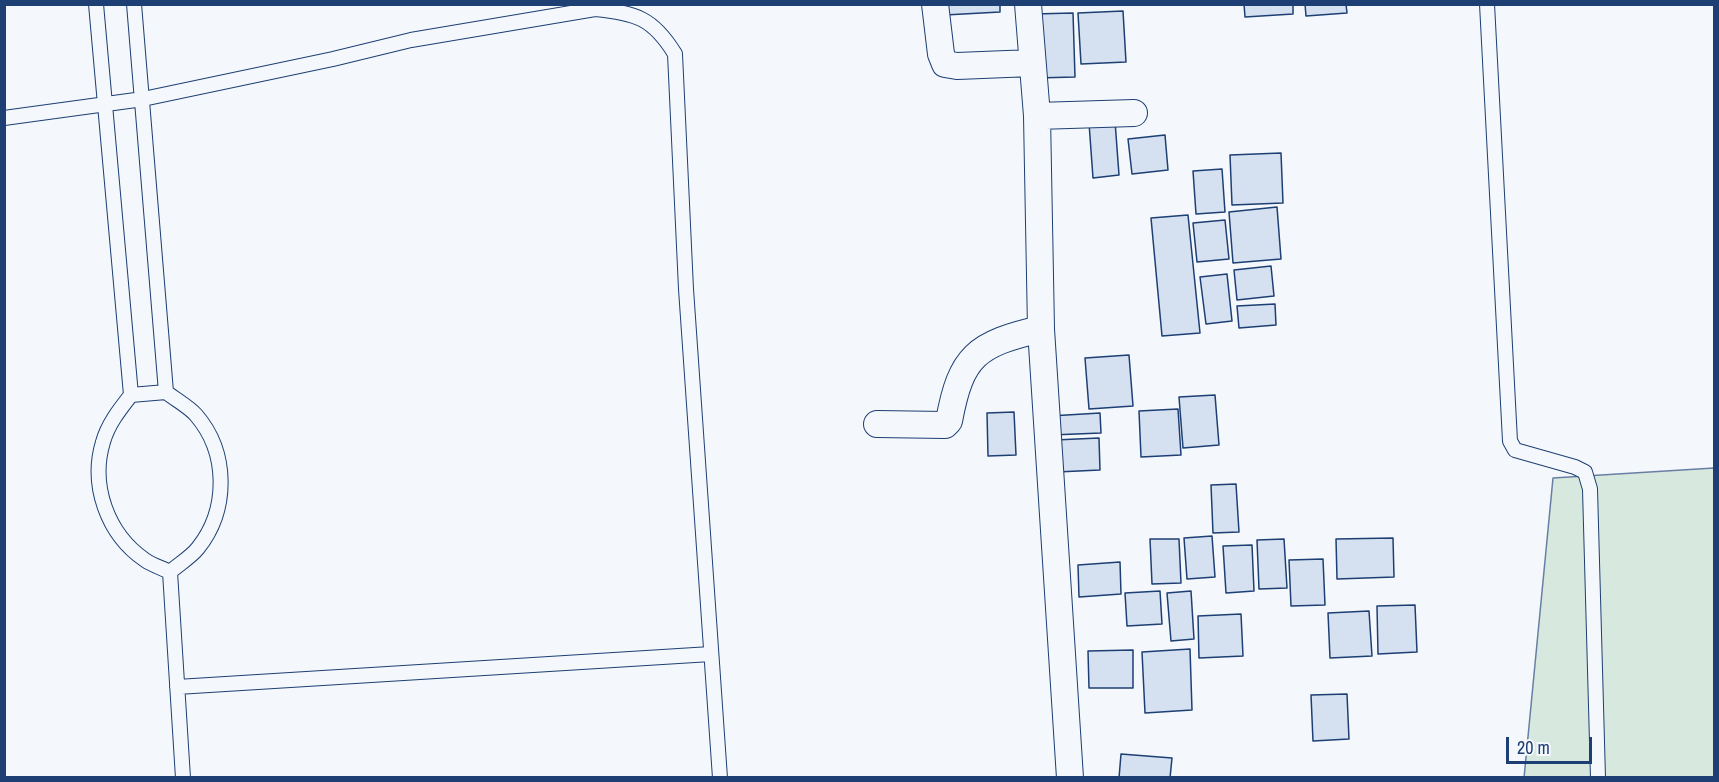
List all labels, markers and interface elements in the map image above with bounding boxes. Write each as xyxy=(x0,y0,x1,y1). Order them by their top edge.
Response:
scale bar xyxy=(1509,725,1594,763)
text: 20 m xyxy=(1517,735,1550,760)

